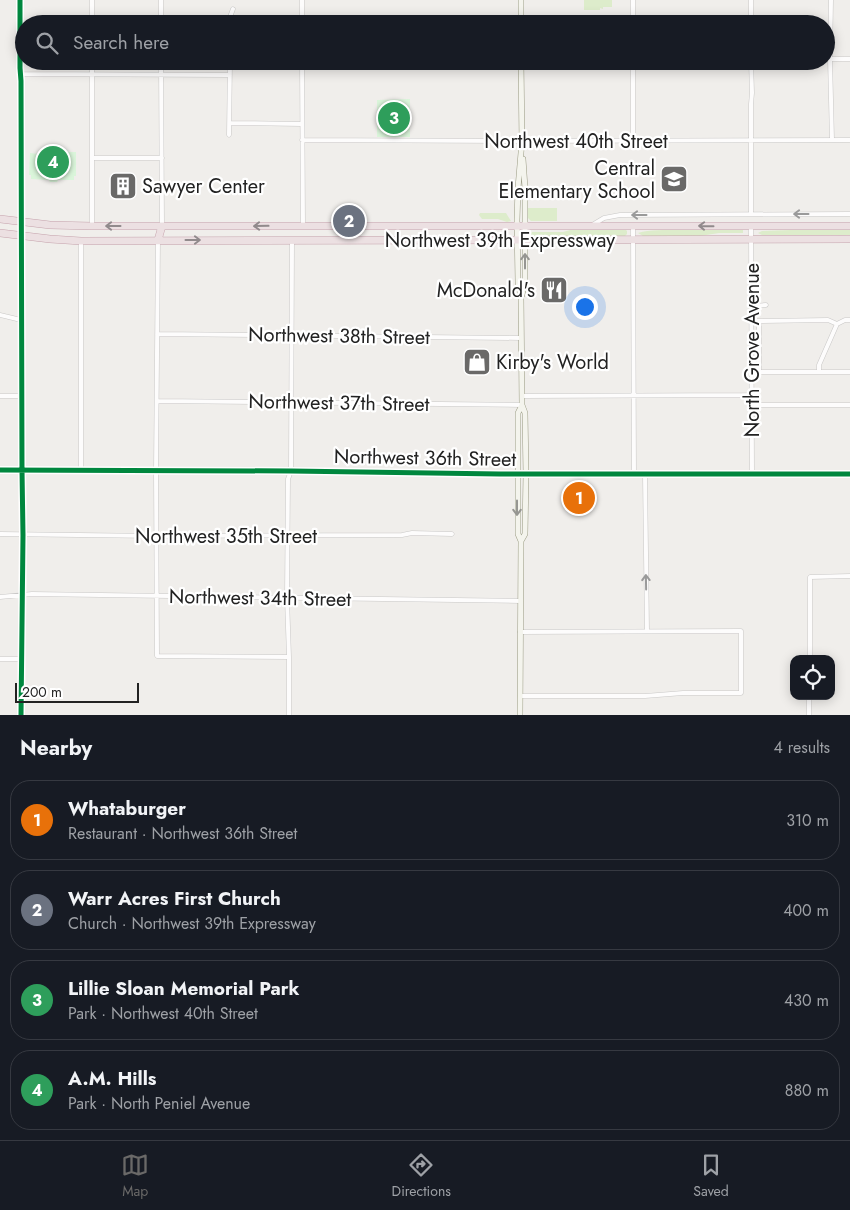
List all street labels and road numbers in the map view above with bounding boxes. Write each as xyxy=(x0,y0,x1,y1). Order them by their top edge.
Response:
street label: Northwest 40th Street xyxy=(484,127,668,156)
street label: Northwest 39th Expressway xyxy=(385,226,615,255)
street label: North Grove Avenue xyxy=(738,263,767,437)
street label: Northwest 38th Street xyxy=(248,320,430,352)
street label: Northwest 37th Street xyxy=(248,387,430,419)
street label: Northwest 36th Street xyxy=(334,442,517,474)
street label: Northwest 35th Street xyxy=(135,522,317,551)
street label: Northwest 34th Street xyxy=(168,582,352,614)

